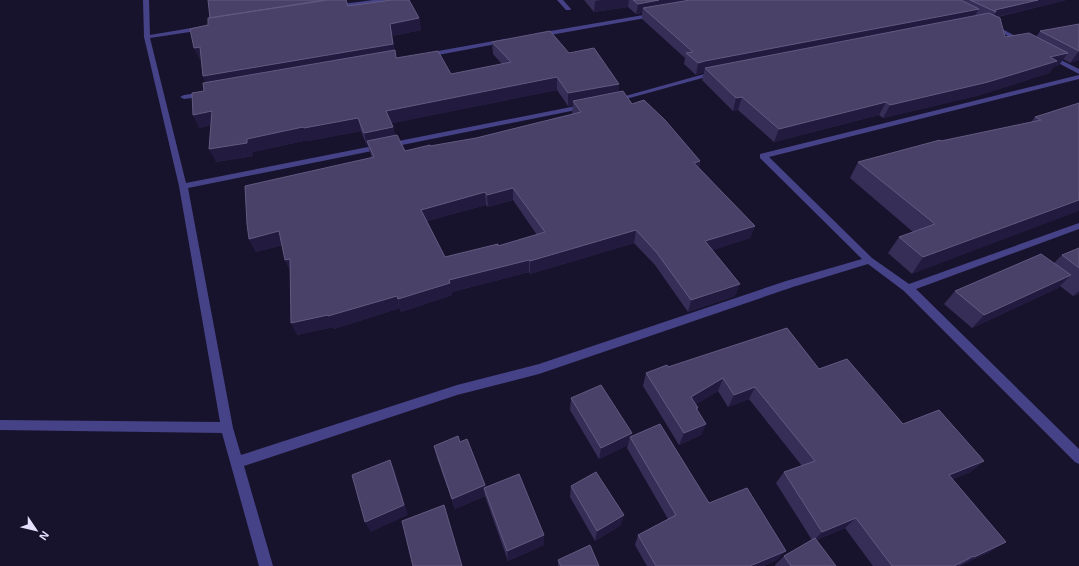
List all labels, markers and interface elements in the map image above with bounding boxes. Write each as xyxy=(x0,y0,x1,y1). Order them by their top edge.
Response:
north arrow xyxy=(16,510,56,550)
text: N xyxy=(37,529,51,542)

